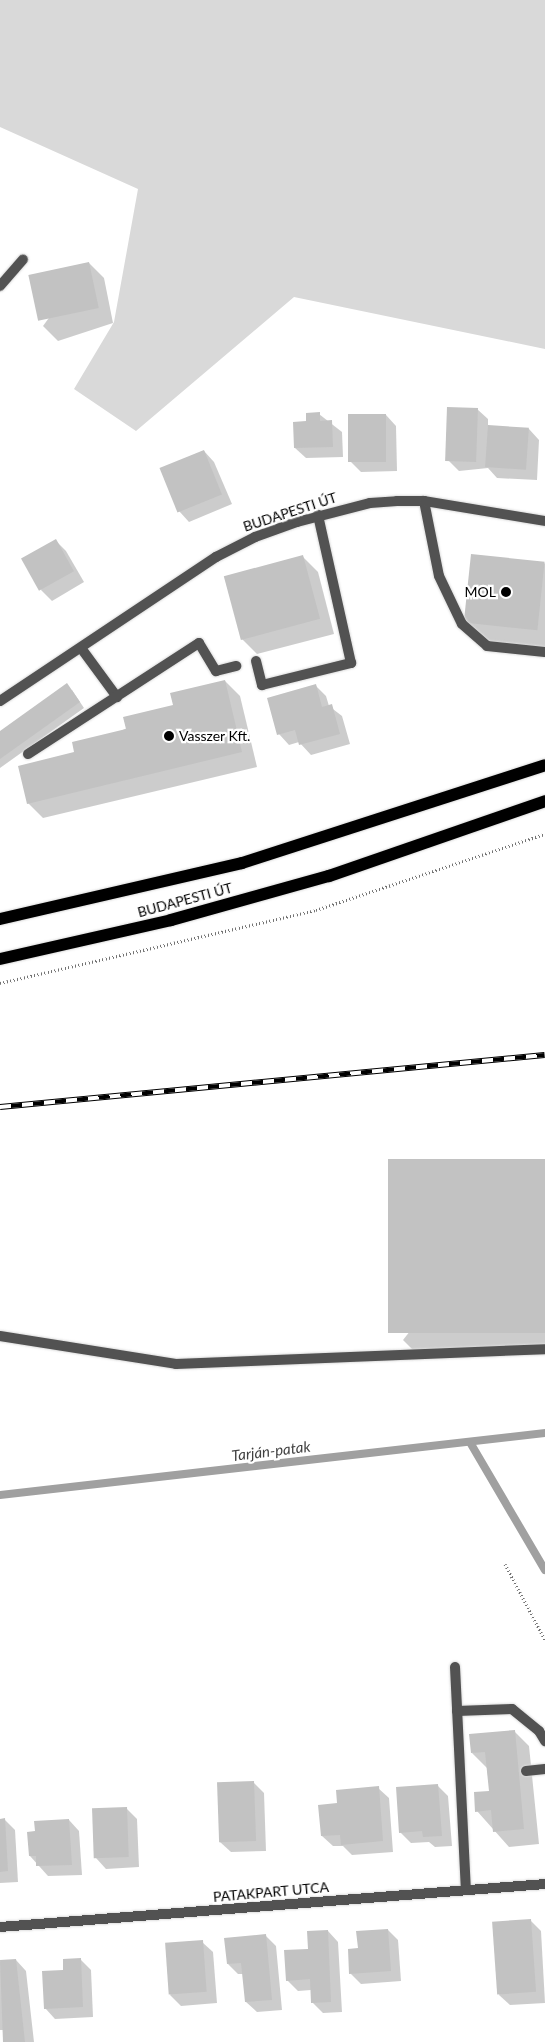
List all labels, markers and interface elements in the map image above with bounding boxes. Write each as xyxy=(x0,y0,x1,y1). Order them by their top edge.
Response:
street label: BUDAPESTI ÚT xyxy=(241,489,339,535)
place label: MOL xyxy=(465,584,496,600)
marker: MOL xyxy=(500,586,512,598)
place label: Vasszer Kft. xyxy=(179,728,251,744)
marker: Vasszer Kft. xyxy=(163,730,175,742)
street label: BUDAPESTI ÚT xyxy=(136,879,234,921)
water label: Tarján-patak xyxy=(231,1437,311,1465)
street label: PATAKPART UTCA xyxy=(212,1879,330,1905)

